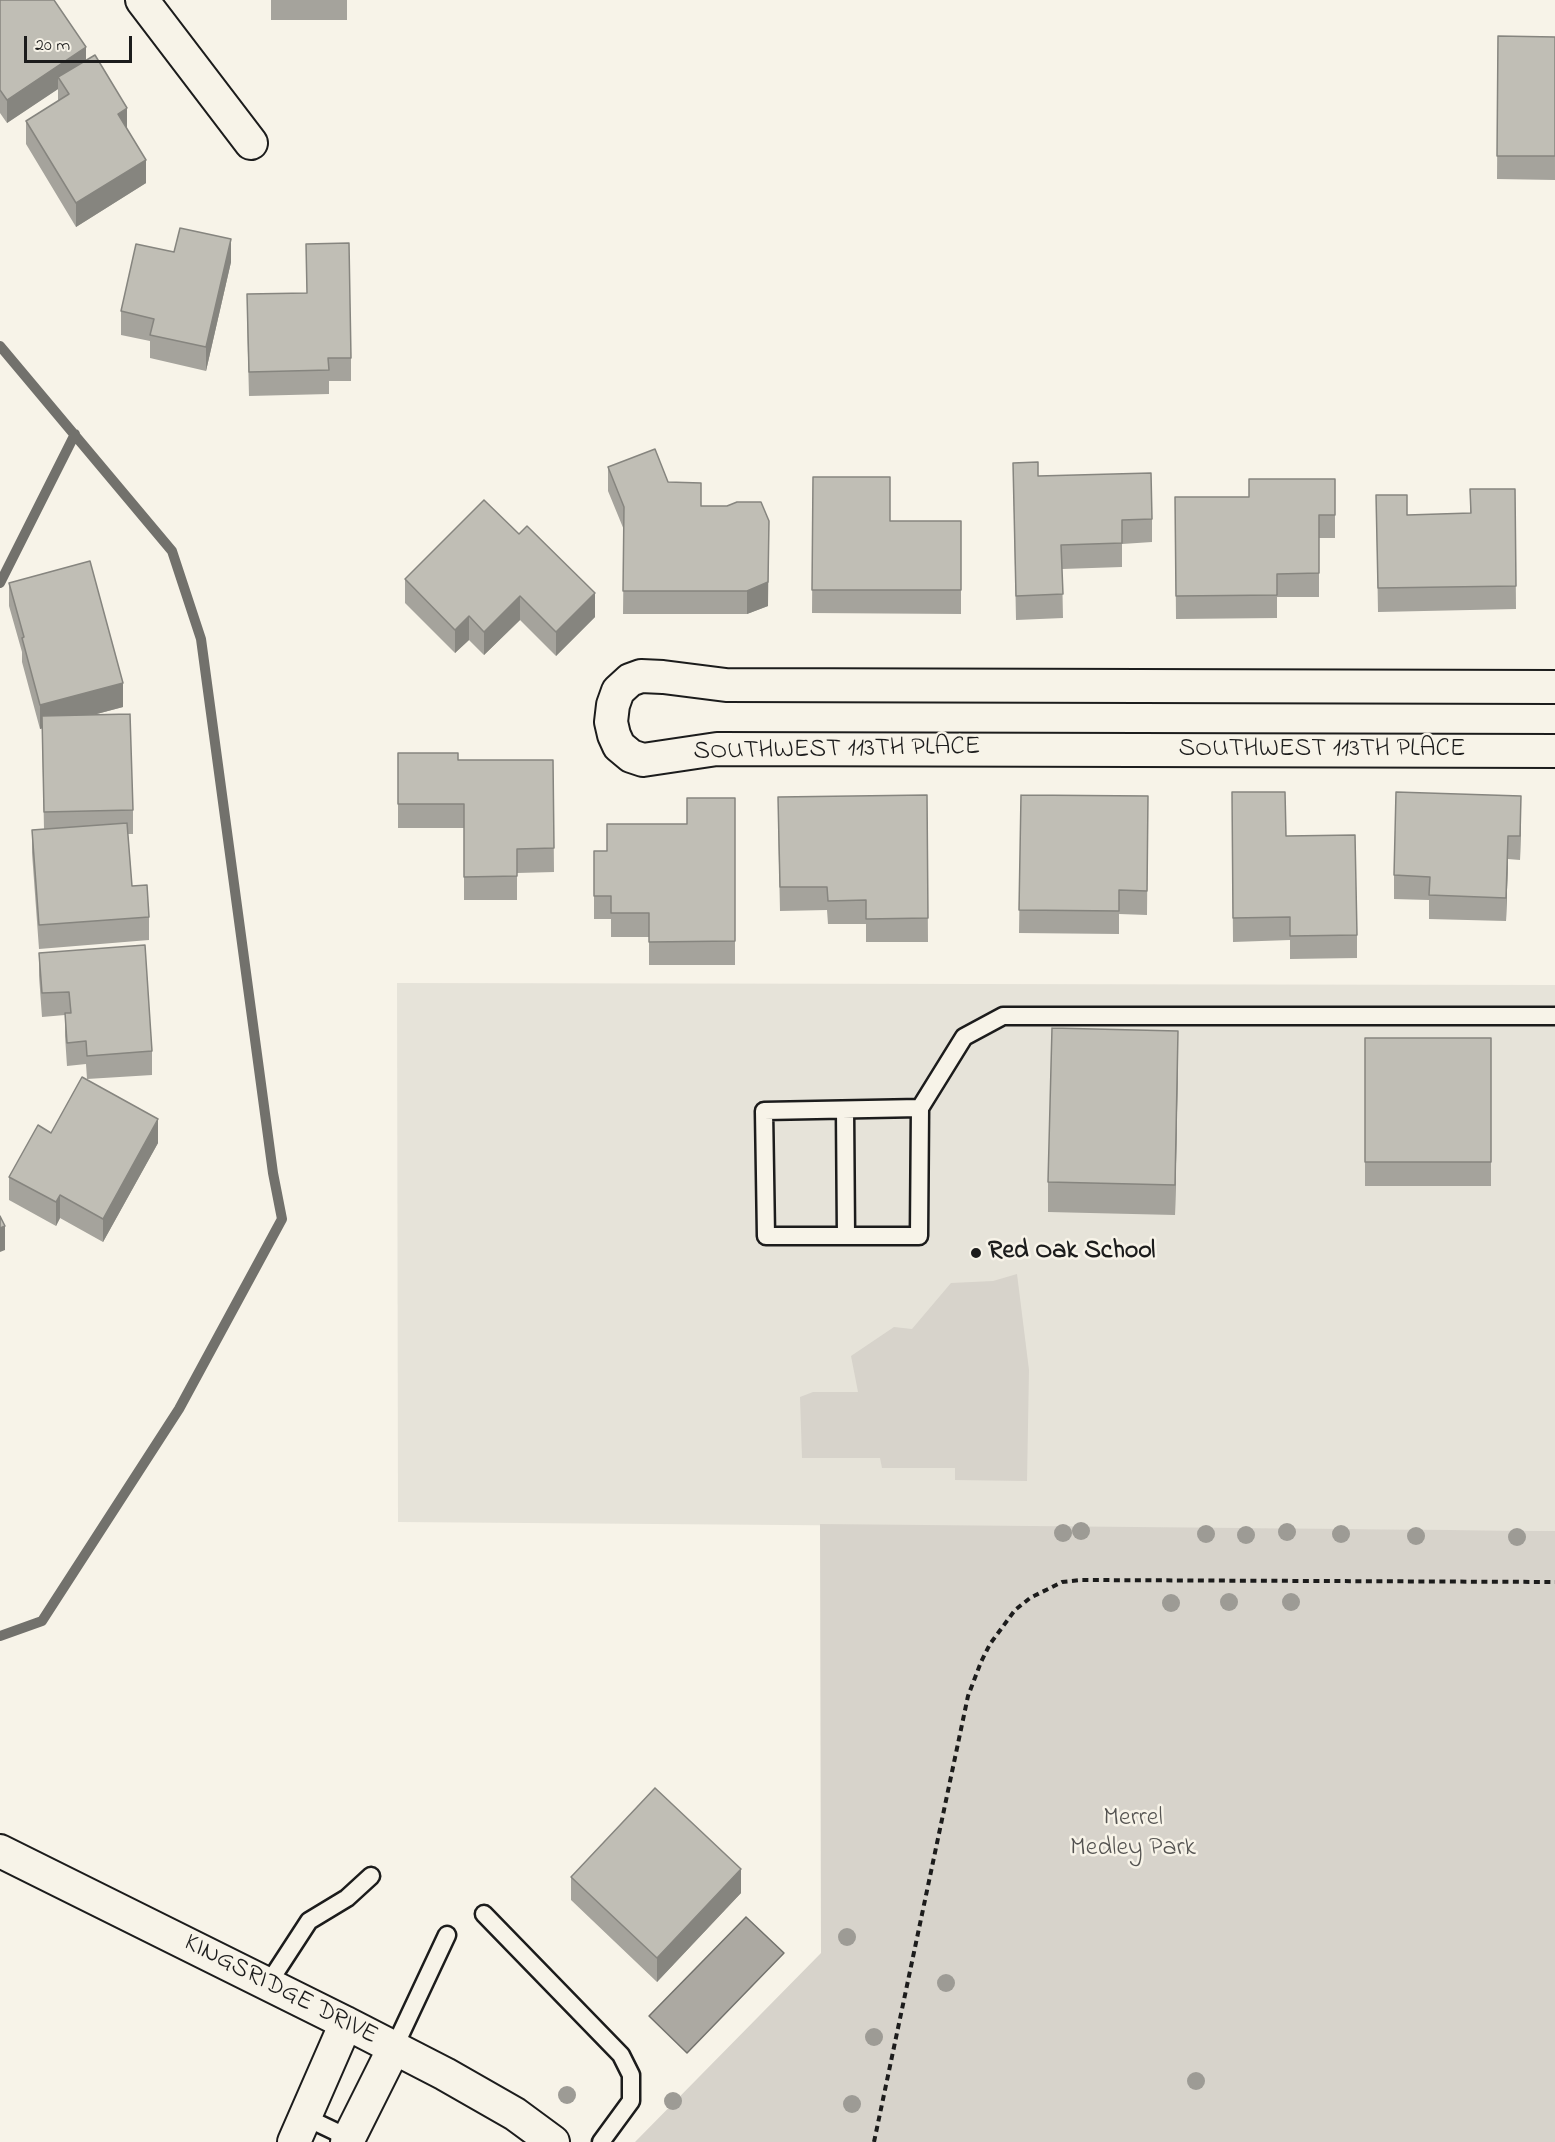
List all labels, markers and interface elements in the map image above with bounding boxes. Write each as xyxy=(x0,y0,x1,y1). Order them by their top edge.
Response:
scale bar xyxy=(27,24,135,62)
text: 20 m xyxy=(35,33,70,59)
street label: SOUTHWEST 113TH PLACE xyxy=(693,733,981,769)
street label: SOUTHWEST 113TH PLACE xyxy=(1178,735,1466,767)
place label: Red Oak School xyxy=(988,1237,1155,1269)
marker: Red Oak School xyxy=(969,1246,983,1260)
park label: Merrel Medley Park xyxy=(1070,1804,1196,1865)
street label: KINGSRIDGE DRIVE xyxy=(178,1929,382,2053)

